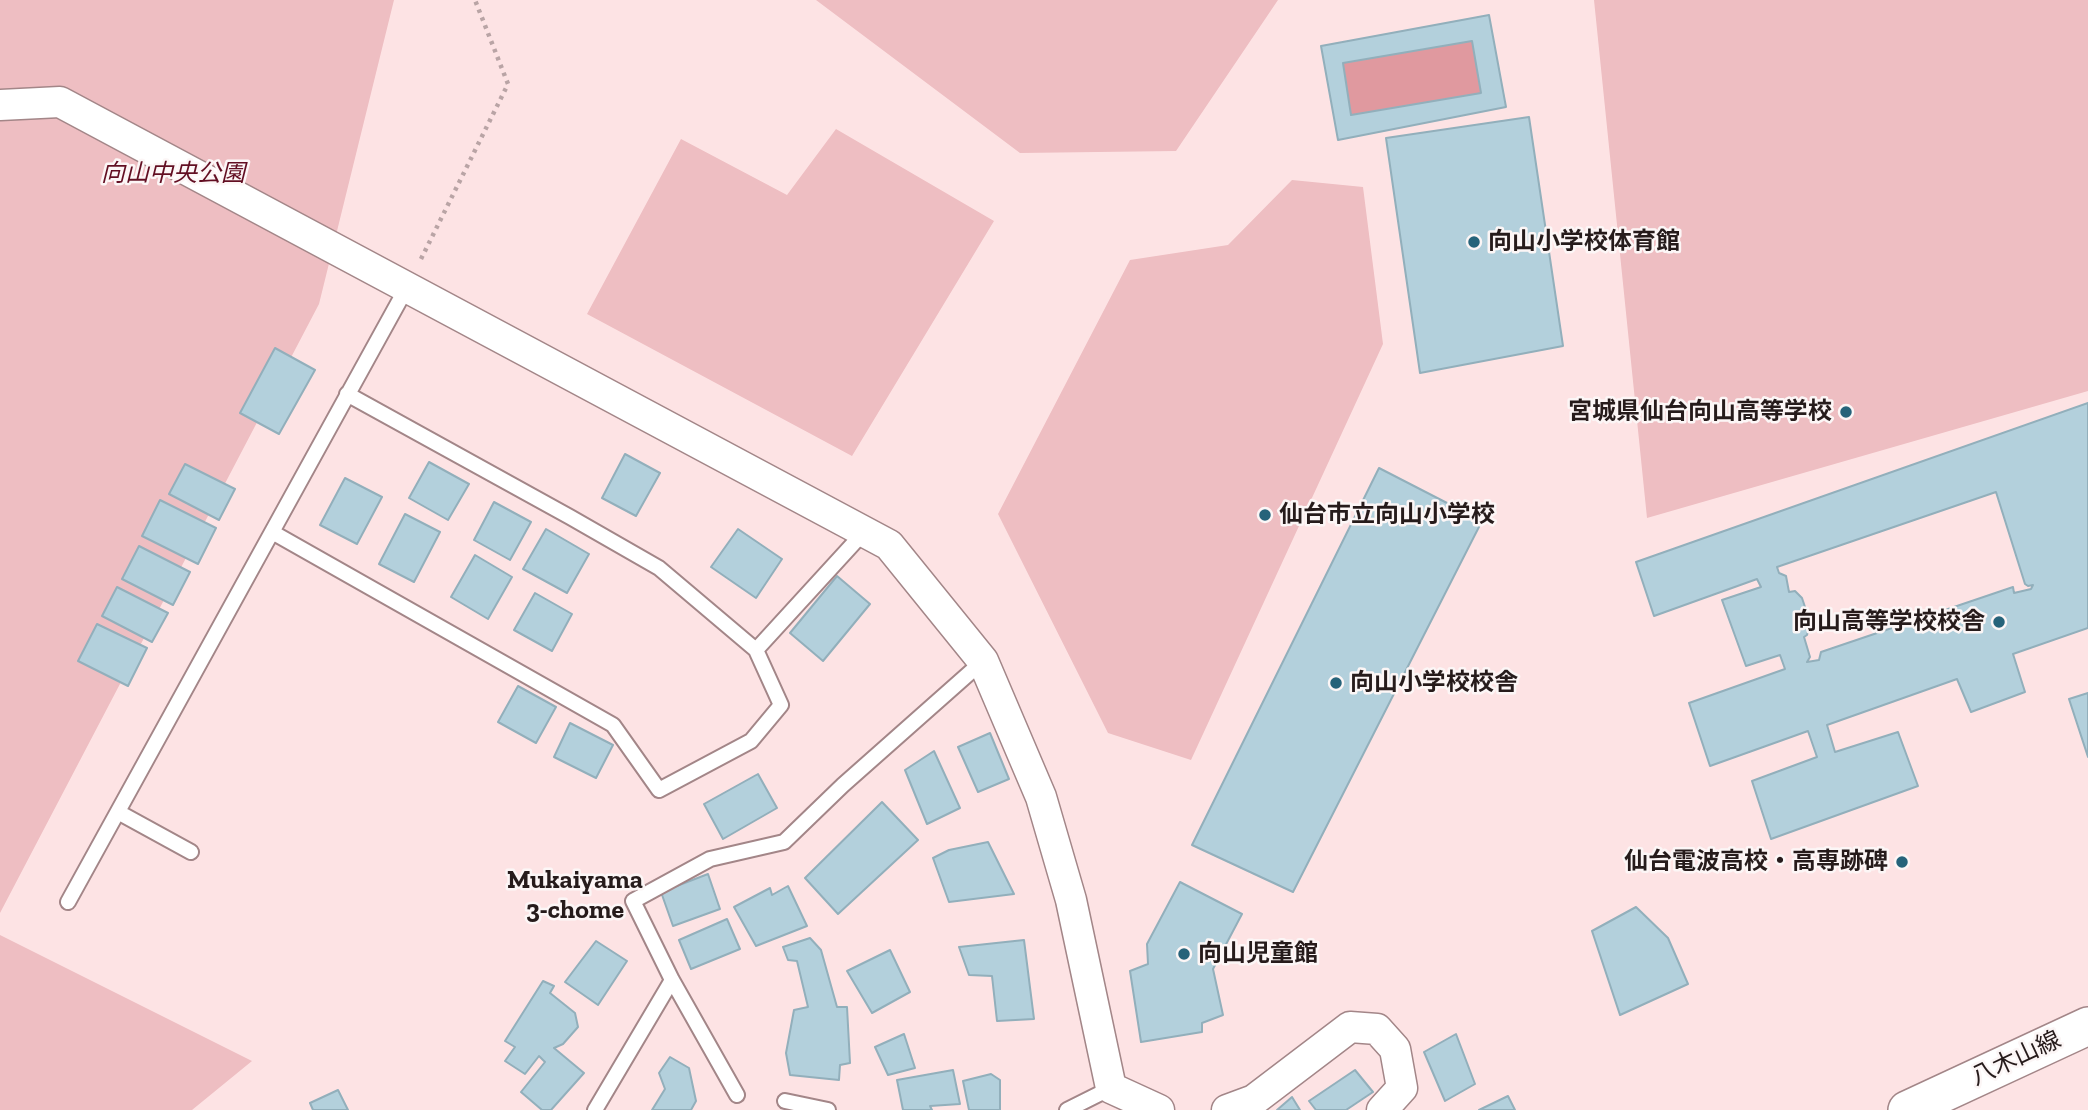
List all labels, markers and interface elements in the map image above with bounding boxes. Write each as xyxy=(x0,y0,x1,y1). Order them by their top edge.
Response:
park label: 向山中央公園 xyxy=(101,160,245,188)
place label: 向山小学校体育館 xyxy=(1488,228,1680,256)
marker: 向山小学校体育館 xyxy=(1466,234,1482,250)
place label: 宮城県仙台向山高等学校 xyxy=(1568,398,1832,426)
marker: 宮城県仙台向山高等学校 xyxy=(1838,404,1854,420)
place label: 仙台市立向山小学校 xyxy=(1279,501,1495,529)
marker: 仙台市立向山小学校 xyxy=(1257,507,1273,523)
place label: 向山高等学校校舎 xyxy=(1793,608,1985,636)
marker: 向山高等学校校舎 xyxy=(1991,614,2007,630)
place label: 向山小学校校舎 xyxy=(1350,669,1518,697)
marker: 向山小学校校舎 xyxy=(1328,675,1344,691)
place label: 仙台電波高校・高専跡碑 xyxy=(1624,848,1888,876)
marker: 仙台電波高校・高専跡碑 xyxy=(1894,854,1910,870)
district label: Mukaiyama 3-chome xyxy=(507,865,643,926)
place label: 向山児童館 xyxy=(1198,940,1318,968)
marker: 向山児童館 xyxy=(1176,946,1192,962)
street label: 八木山線 xyxy=(1966,1026,2066,1092)

